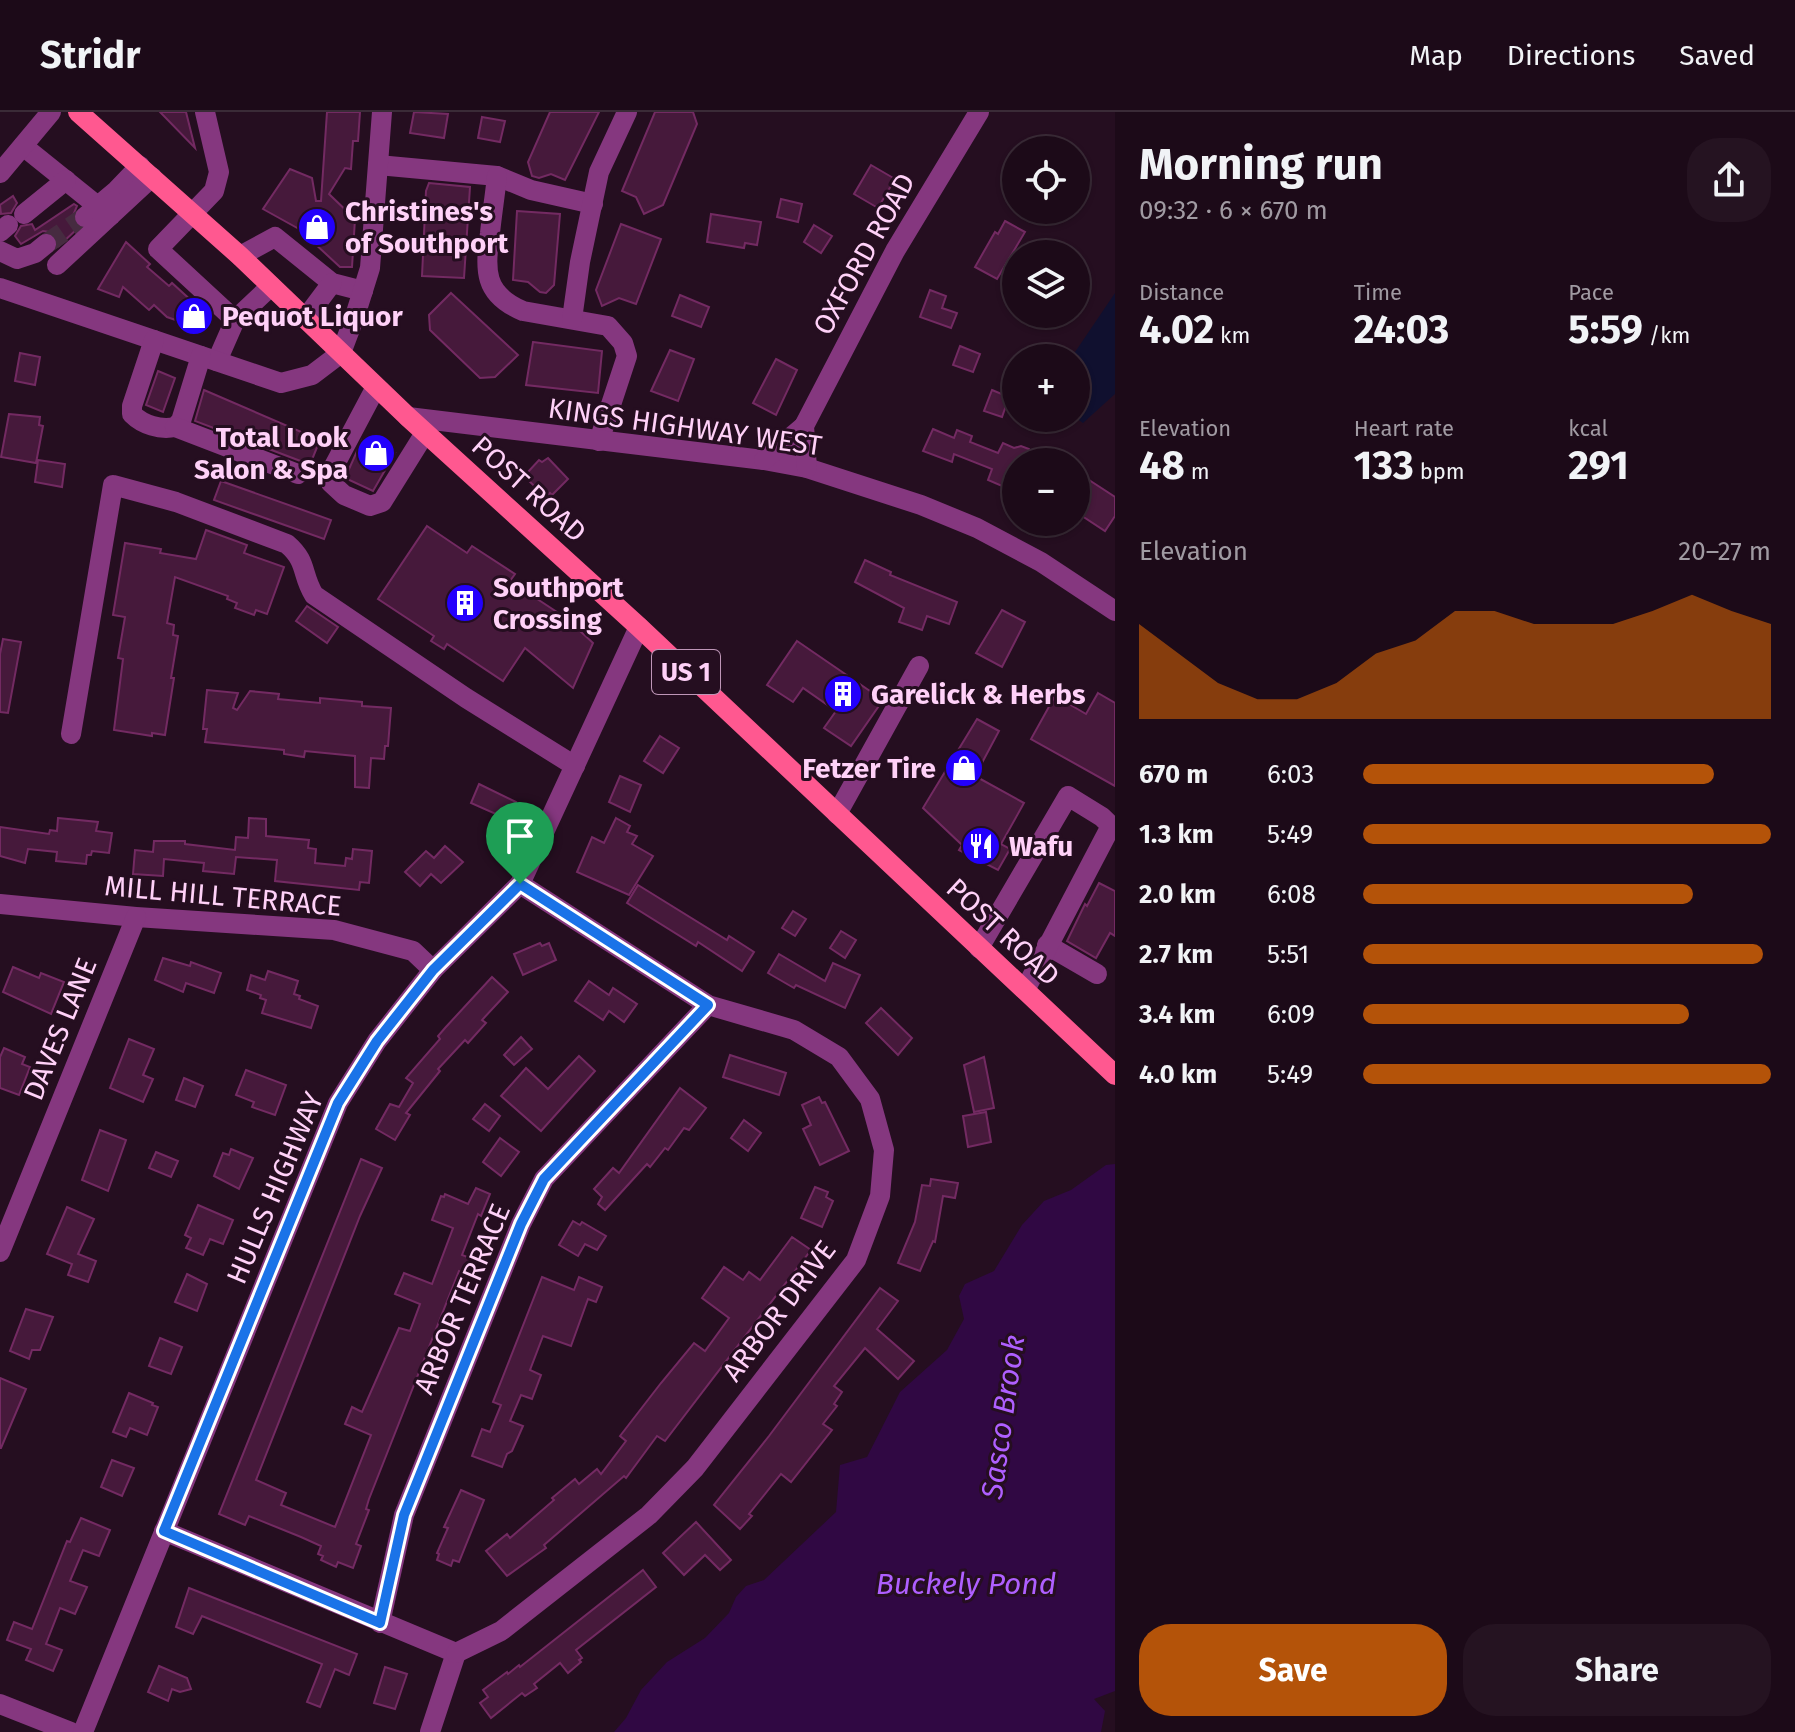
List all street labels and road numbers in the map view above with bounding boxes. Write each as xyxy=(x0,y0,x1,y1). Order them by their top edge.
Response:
street label: OXFORD ROAD xyxy=(806,168,922,340)
street label: KINGS HIGHWAY WEST xyxy=(546,391,824,463)
street label: POST ROAD xyxy=(465,429,593,549)
road number: US 1 xyxy=(652,650,720,694)
street label: MILL HILL TERRACE xyxy=(103,869,343,923)
street label: POST ROAD xyxy=(940,871,1066,993)
street label: DAVES LANE xyxy=(17,953,103,1105)
street label: HULLS HIGHWAY xyxy=(220,1087,330,1289)
street label: ARBOR TERRACE xyxy=(407,1199,517,1399)
street label: ARBOR DRIVE xyxy=(715,1234,843,1388)

